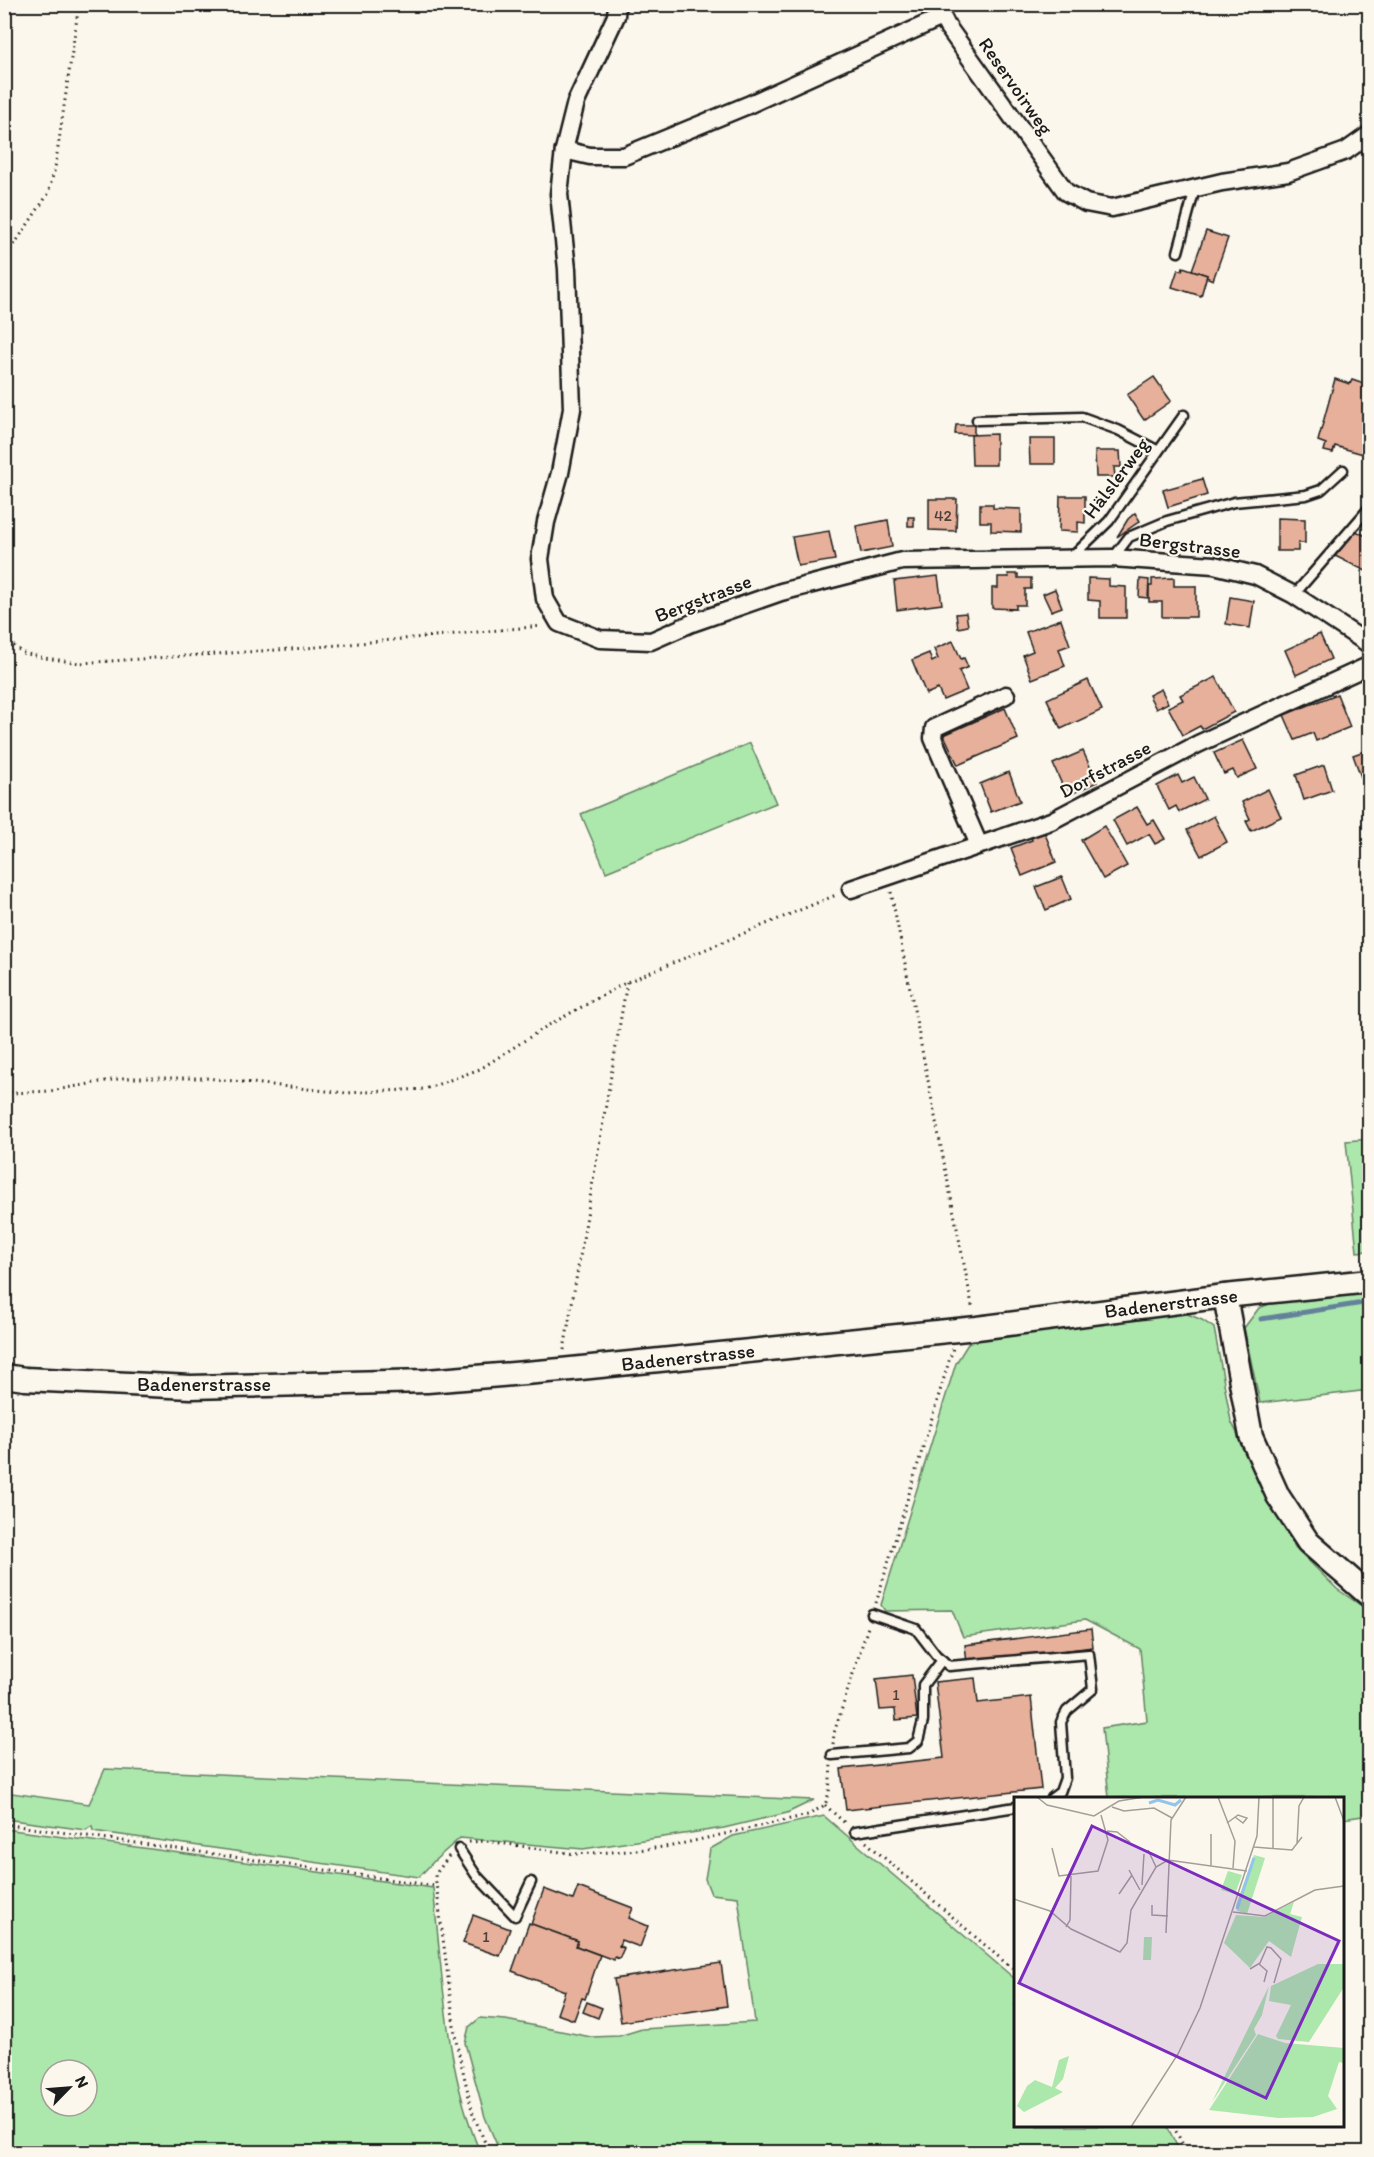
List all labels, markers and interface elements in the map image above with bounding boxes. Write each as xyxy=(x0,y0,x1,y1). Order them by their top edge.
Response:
street label: Reservoirweg xyxy=(974,33,1059,140)
street label: Hälslerweg xyxy=(1078,432,1155,523)
house number: 42 xyxy=(934,506,953,525)
street label: Bergstrasse xyxy=(1138,527,1242,563)
street label: Bergstrasse xyxy=(651,569,755,627)
street label: Dorfstrasse xyxy=(1055,735,1155,803)
street label: Badenerstrasse xyxy=(1103,1283,1239,1323)
street label: Badenerstrasse xyxy=(620,1338,756,1376)
street label: Badenerstrasse xyxy=(137,1372,271,1396)
house number: 1 xyxy=(892,1685,900,1704)
inset map xyxy=(1014,1797,1344,2127)
house number: 1 xyxy=(482,1927,490,1946)
north arrow xyxy=(39,2058,99,2118)
text: N xyxy=(71,2073,93,2091)

